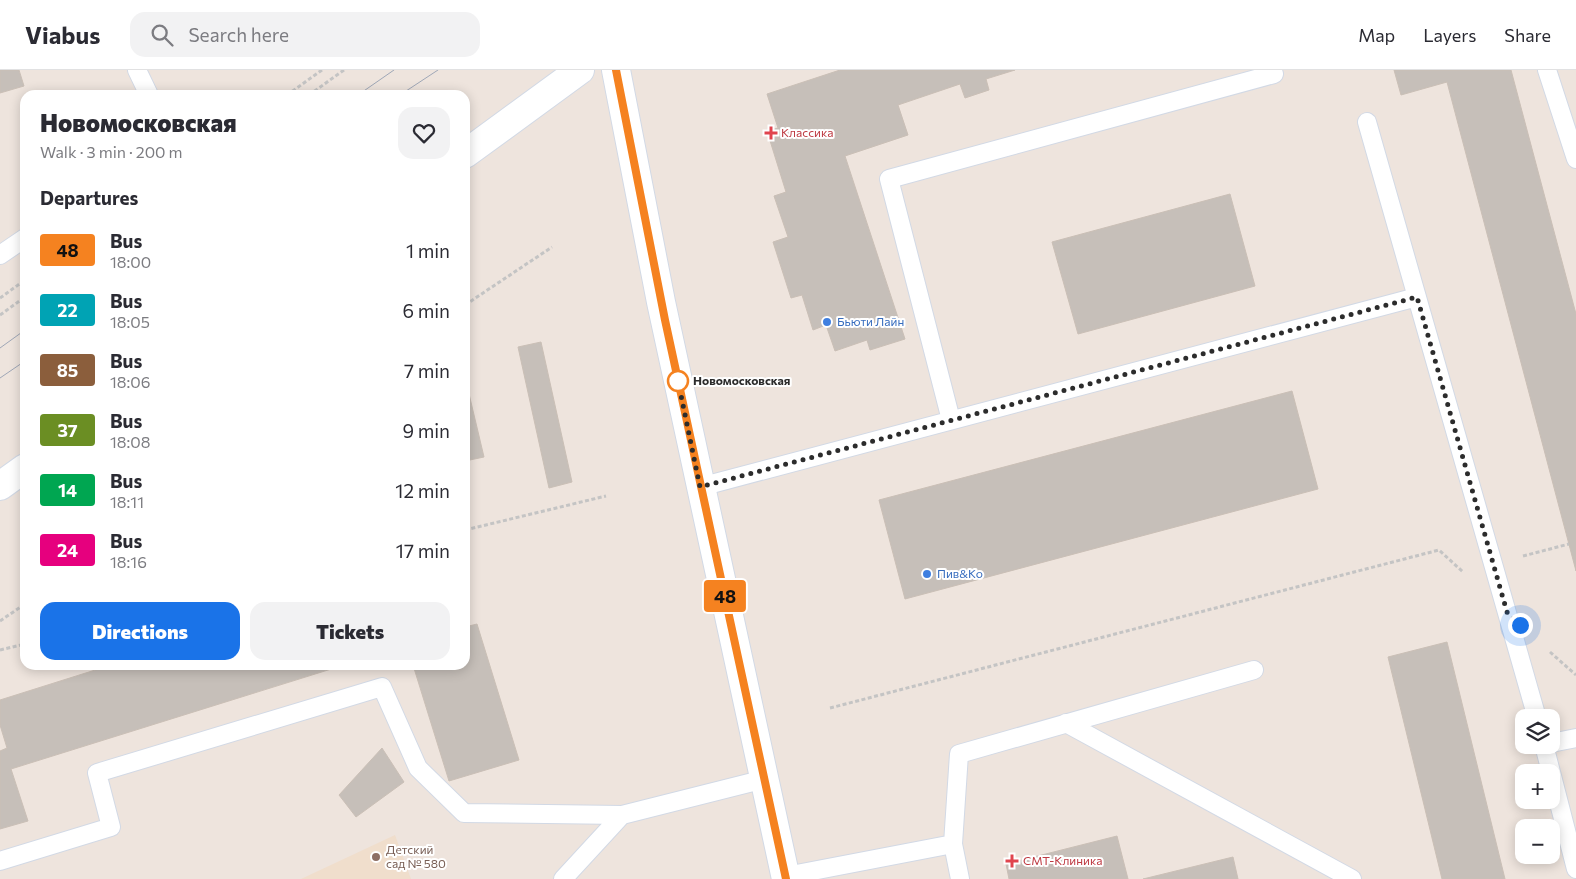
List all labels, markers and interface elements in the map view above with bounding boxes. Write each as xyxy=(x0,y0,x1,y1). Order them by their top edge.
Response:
search box xyxy=(130,12,480,57)
text: Viabus xyxy=(25,20,100,49)
icon: search xyxy=(148,21,176,49)
text: Search here xyxy=(188,23,289,46)
text: Map xyxy=(1358,24,1395,46)
text: Layers xyxy=(1423,24,1476,46)
text: Share xyxy=(1504,24,1551,46)
button: heart xyxy=(398,107,450,159)
text: Новомосковская xyxy=(40,108,237,137)
place label: Классика xyxy=(781,125,834,139)
marker: Классика xyxy=(765,127,777,139)
text: Walk · 3 min · 200 m xyxy=(40,142,183,161)
text: Departures xyxy=(40,186,138,209)
text: Bus xyxy=(110,229,142,252)
text: 48 xyxy=(56,239,79,261)
text: 1 min xyxy=(406,239,450,262)
text: 18:00 xyxy=(110,252,151,271)
text: Bus xyxy=(110,289,142,312)
text: 22 xyxy=(57,299,78,321)
text: 6 min xyxy=(402,299,450,322)
text: 18:05 xyxy=(110,312,150,331)
place label: Бьюти Лайн xyxy=(837,314,904,328)
marker: Бьюти Лайн xyxy=(821,316,833,328)
text: Bus xyxy=(110,349,142,372)
text: 85 xyxy=(57,359,78,381)
text: 7 min xyxy=(404,359,450,382)
marker: Новомосковская xyxy=(667,370,689,392)
text: 18:06 xyxy=(110,372,150,391)
place label: Новомосковская xyxy=(693,373,790,387)
text: Bus xyxy=(110,409,142,432)
text: 37 xyxy=(57,419,78,441)
text: 9 min xyxy=(402,419,450,442)
text: 18:08 xyxy=(110,432,150,451)
text: Bus xyxy=(110,469,142,492)
text: 14 xyxy=(58,479,77,501)
text: 12 min xyxy=(395,479,450,502)
text: 18:11 xyxy=(110,492,144,511)
text: Bus xyxy=(110,529,142,552)
text: 24 xyxy=(57,539,78,561)
text: 17 min xyxy=(396,539,450,562)
text: 18:16 xyxy=(110,552,147,571)
place label: Пив&Ко xyxy=(937,566,983,580)
marker: Пив&Ко xyxy=(921,568,933,580)
line badge: 48 xyxy=(702,580,748,612)
text: 48 xyxy=(714,585,736,607)
button: Directions xyxy=(40,602,240,660)
button: Tickets xyxy=(250,602,450,660)
your location xyxy=(1508,613,1533,638)
map controls xyxy=(1515,709,1560,864)
button: layers xyxy=(1515,709,1560,754)
button: + xyxy=(1515,764,1560,809)
button: − xyxy=(1515,819,1560,864)
place label: Детский сад № 580 xyxy=(386,842,446,870)
marker: Детский сад № 580 xyxy=(370,851,382,863)
place label: СМТ-Клиника xyxy=(1023,853,1103,867)
marker: СМТ-Клиника xyxy=(1005,854,1019,868)

